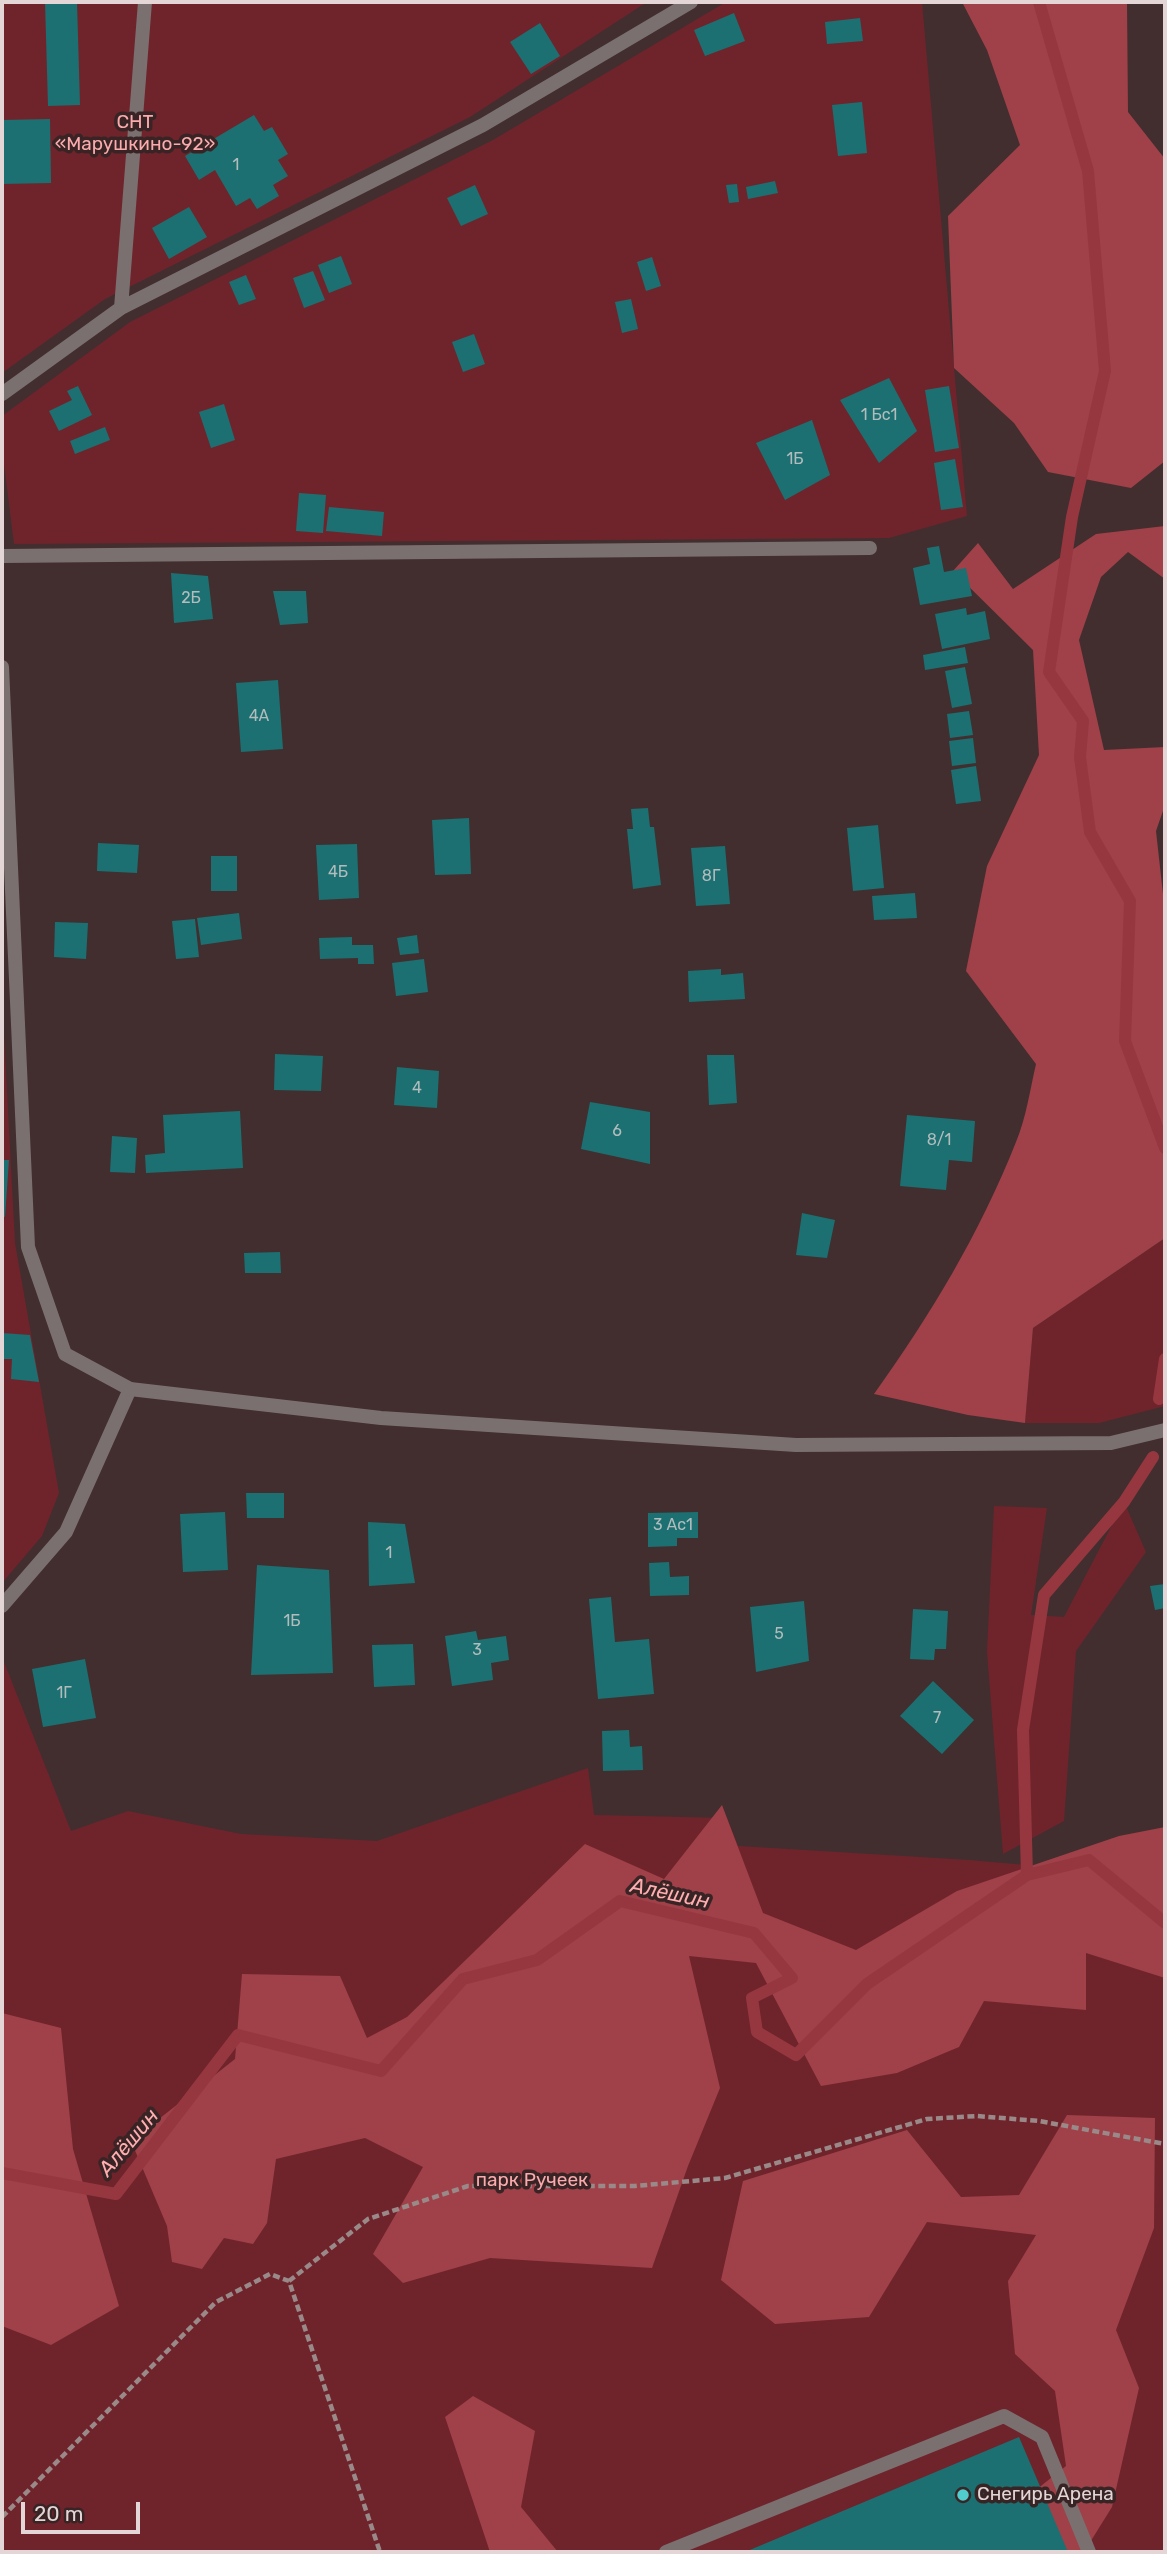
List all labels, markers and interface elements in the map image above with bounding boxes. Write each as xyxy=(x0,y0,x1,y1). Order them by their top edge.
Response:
park label: СНТ «Марушкино-92» xyxy=(55,112,215,156)
house number: 1 xyxy=(233,155,239,175)
house number: 1 Бс1 xyxy=(861,405,897,425)
house number: 1Б xyxy=(786,449,804,469)
house number: 2Б xyxy=(181,588,201,608)
house number: 4А xyxy=(249,706,269,726)
house number: 4Б xyxy=(328,862,348,882)
house number: 8Г xyxy=(702,866,720,886)
house number: 4 xyxy=(412,1078,422,1098)
house number: 6 xyxy=(612,1121,622,1141)
house number: 8/1 xyxy=(927,1130,951,1150)
house number: 3 Ас1 xyxy=(653,1515,693,1535)
house number: 1 xyxy=(386,1543,392,1563)
house number: 1Б xyxy=(283,1611,301,1631)
house number: 5 xyxy=(774,1624,784,1644)
house number: 3 xyxy=(472,1640,482,1660)
house number: 1Г xyxy=(56,1683,72,1703)
house number: 7 xyxy=(933,1708,941,1728)
water label: Алёшин xyxy=(628,1873,712,1915)
water label: Алёшин xyxy=(94,2104,164,2182)
park label: парк Ручеек xyxy=(476,2170,588,2192)
place label: Снегирь Арена xyxy=(977,2484,1114,2506)
marker: Снегирь Арена xyxy=(955,2487,971,2503)
scale bar xyxy=(24,2488,144,2532)
text: 20 m xyxy=(34,2501,83,2526)

